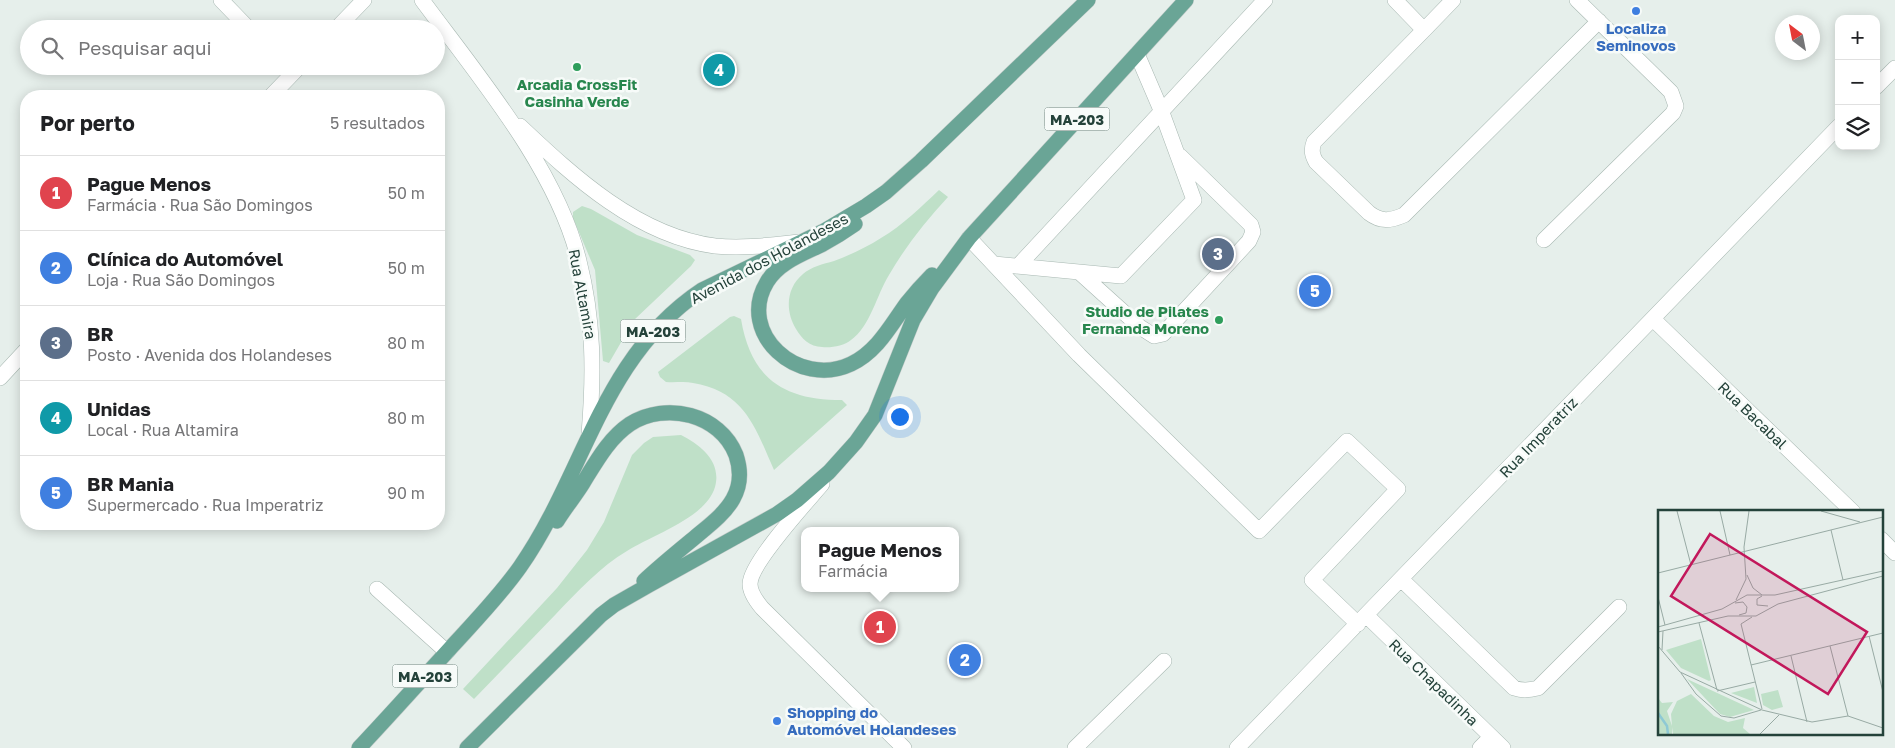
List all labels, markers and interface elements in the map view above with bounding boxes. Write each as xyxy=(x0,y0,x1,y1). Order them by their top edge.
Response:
marker: Localiza Seminovos xyxy=(1630,5,1642,17)
north arrow xyxy=(1775,15,1820,60)
map controls xyxy=(1835,15,1880,150)
button: + xyxy=(1835,15,1880,60)
place label: Localiza Seminovos xyxy=(1596,19,1676,54)
search box xyxy=(20,20,445,75)
icon: search xyxy=(38,34,66,62)
text: Pesquisar aqui xyxy=(78,36,212,59)
pin: 4 xyxy=(703,51,735,89)
button: − xyxy=(1835,60,1880,105)
marker: Arcadia CrossFit Casinha Verde xyxy=(571,61,583,73)
place label: Arcadia CrossFit Casinha Verde xyxy=(517,75,637,110)
button: layers xyxy=(1835,105,1880,150)
road number: MA-203 xyxy=(1044,108,1110,130)
text: Por perto xyxy=(40,110,135,136)
text: 5 resultados xyxy=(330,113,425,133)
text: Pague Menos xyxy=(87,172,211,195)
text: 1 xyxy=(52,183,60,203)
text: 50 m xyxy=(388,183,425,203)
text: Farmácia · Rua São Domingos xyxy=(87,195,313,215)
street label: Avenida dos Holandeses xyxy=(687,209,851,307)
pin: 3 xyxy=(1202,235,1234,273)
text: Clínica do Automóvel xyxy=(87,247,283,270)
street label: Rua Altamira xyxy=(565,247,601,341)
text: 2 xyxy=(51,258,61,278)
text: 50 m xyxy=(388,258,425,278)
text: Loja · Rua São Domingos xyxy=(87,270,275,290)
pin: 5 xyxy=(1299,272,1331,310)
place label: Studio de Pilates Fernanda Moreno xyxy=(1082,302,1209,337)
marker: Studio de Pilates Fernanda Moreno xyxy=(1213,314,1225,326)
road number: MA-203 xyxy=(620,320,686,342)
text: BR xyxy=(87,322,114,345)
text: 3 xyxy=(51,333,61,353)
text: 80 m xyxy=(387,333,425,353)
text: Posto · Avenida dos Holandeses xyxy=(87,345,332,365)
street label: Rua Bacabal xyxy=(1715,378,1791,452)
street label: Rua Imperatriz xyxy=(1495,393,1581,481)
text: Unidas xyxy=(87,397,151,420)
your location xyxy=(887,404,913,430)
text: 4 xyxy=(51,408,61,428)
text: 80 m xyxy=(387,408,425,428)
text: Local · Rua Altamira xyxy=(87,420,239,440)
text: BR Mania xyxy=(87,472,174,495)
text: 5 xyxy=(51,483,61,503)
text: 90 m xyxy=(387,483,425,503)
text: Supermercado · Rua Imperatriz xyxy=(87,495,323,515)
inset map xyxy=(1658,510,1882,736)
popup xyxy=(801,527,959,592)
text: Pague Menos xyxy=(818,538,942,561)
text: Farmácia xyxy=(818,561,888,581)
pin: 1 xyxy=(864,608,896,646)
street label: Rua Chapadinha xyxy=(1386,635,1482,729)
pin: 2 xyxy=(949,641,981,679)
road number: MA-203 xyxy=(392,664,458,688)
place label: Shopping do Automóvel Holandeses xyxy=(787,703,956,738)
marker: Shopping do Automóvel Holandeses xyxy=(771,715,783,727)

